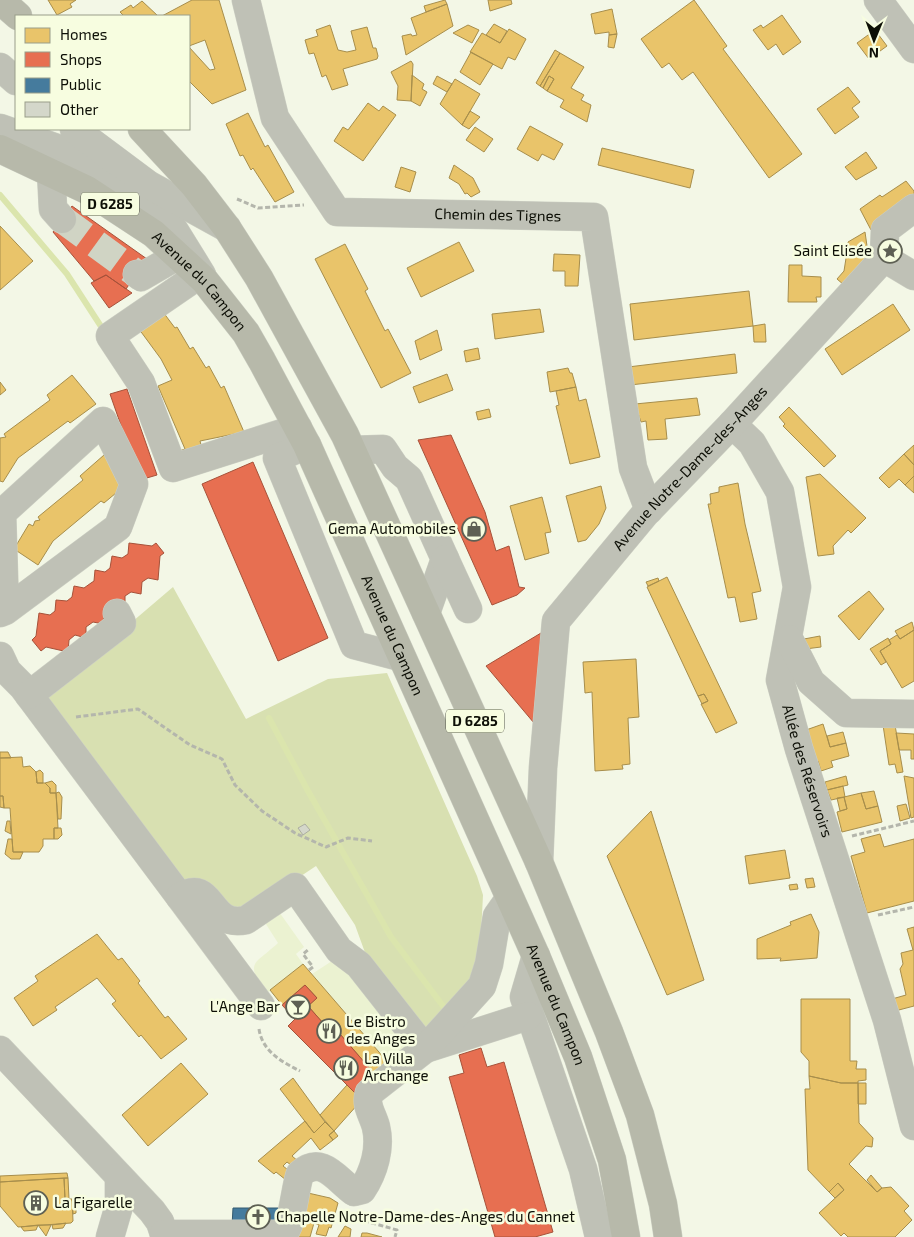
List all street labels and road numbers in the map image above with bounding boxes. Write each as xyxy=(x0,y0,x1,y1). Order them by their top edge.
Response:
road number: D 6285 xyxy=(81,192,139,215)
street label: Chemin des Tignes xyxy=(434,204,561,224)
street label: Avenue du Campon xyxy=(149,227,251,334)
street label: Avenue Notre-Dame-des-Anges xyxy=(609,382,770,554)
street label: Avenue du Campon xyxy=(358,572,428,698)
street label: Allée des Réservoirs xyxy=(779,702,837,839)
road number: D 6285 xyxy=(446,709,504,732)
street label: Avenue du Campon xyxy=(524,941,590,1067)

